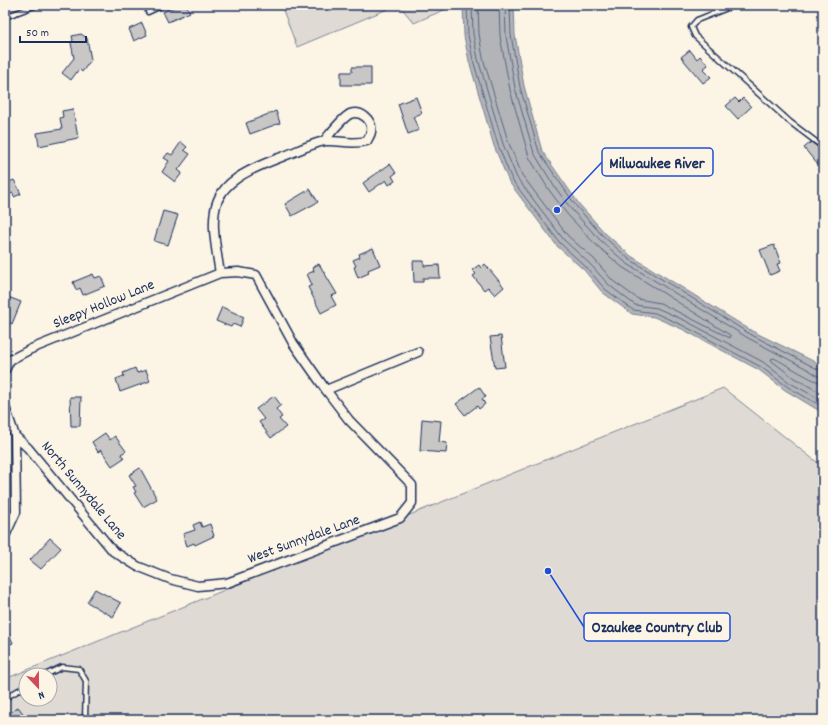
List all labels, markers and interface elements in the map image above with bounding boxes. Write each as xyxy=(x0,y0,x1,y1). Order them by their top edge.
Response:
scale bar xyxy=(20,18,86,44)
text: 50 m xyxy=(26,25,49,42)
callout: Milwaukee River xyxy=(602,148,713,176)
text: Milwaukee River xyxy=(609,153,706,176)
street label: Sleepy Hollow Lane xyxy=(50,274,158,335)
street label: North Sunnydale Lane xyxy=(35,437,131,545)
street label: West Sunnydale Lane xyxy=(245,509,364,570)
callout: Ozaukee Country Club xyxy=(584,613,730,641)
text: Ozaukee Country Club xyxy=(592,617,722,640)
north arrow xyxy=(18,667,58,707)
text: N xyxy=(35,686,47,703)

